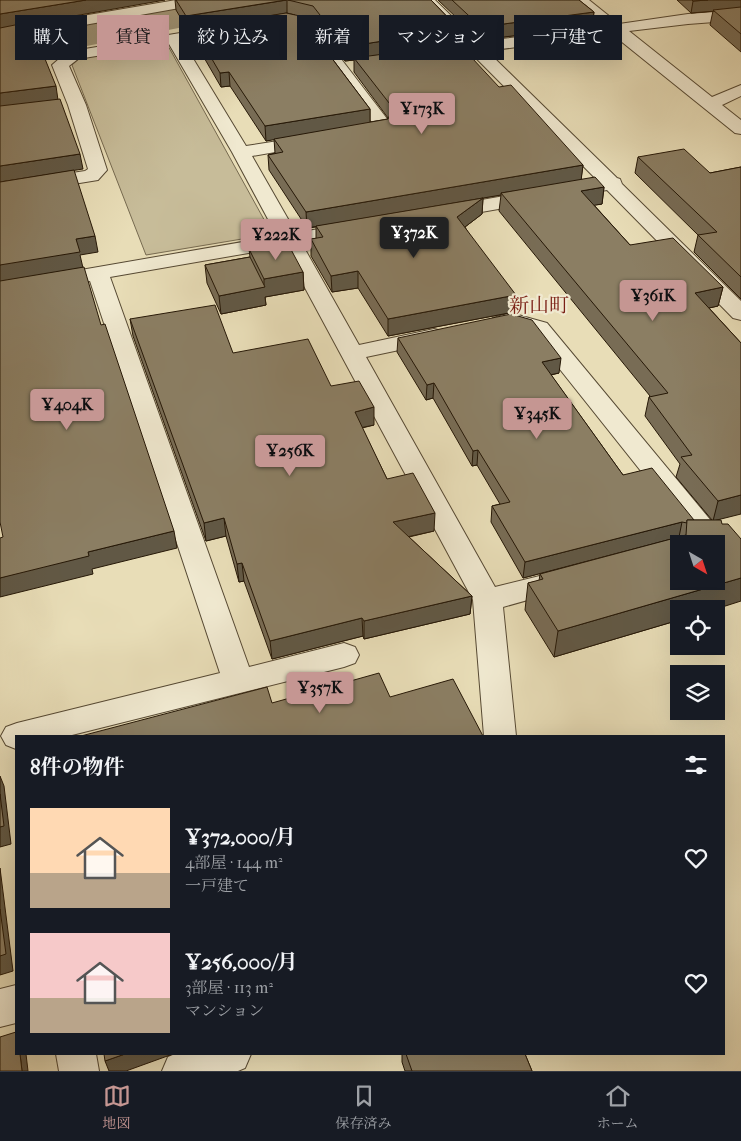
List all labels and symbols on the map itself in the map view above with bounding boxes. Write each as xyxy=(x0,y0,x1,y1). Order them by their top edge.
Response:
pin: ¥173K xyxy=(387,92,457,135)
pin: ¥372K xyxy=(379,216,449,259)
pin: ¥222K xyxy=(241,218,311,261)
pin: ¥361K xyxy=(618,280,688,322)
district label: 新山町 xyxy=(509,294,569,317)
pin: ¥404K xyxy=(32,388,102,431)
pin: ¥345K xyxy=(502,398,572,440)
pin: ¥256K xyxy=(255,434,325,477)
north arrow xyxy=(670,535,725,590)
pin: ¥357K xyxy=(285,672,355,714)

